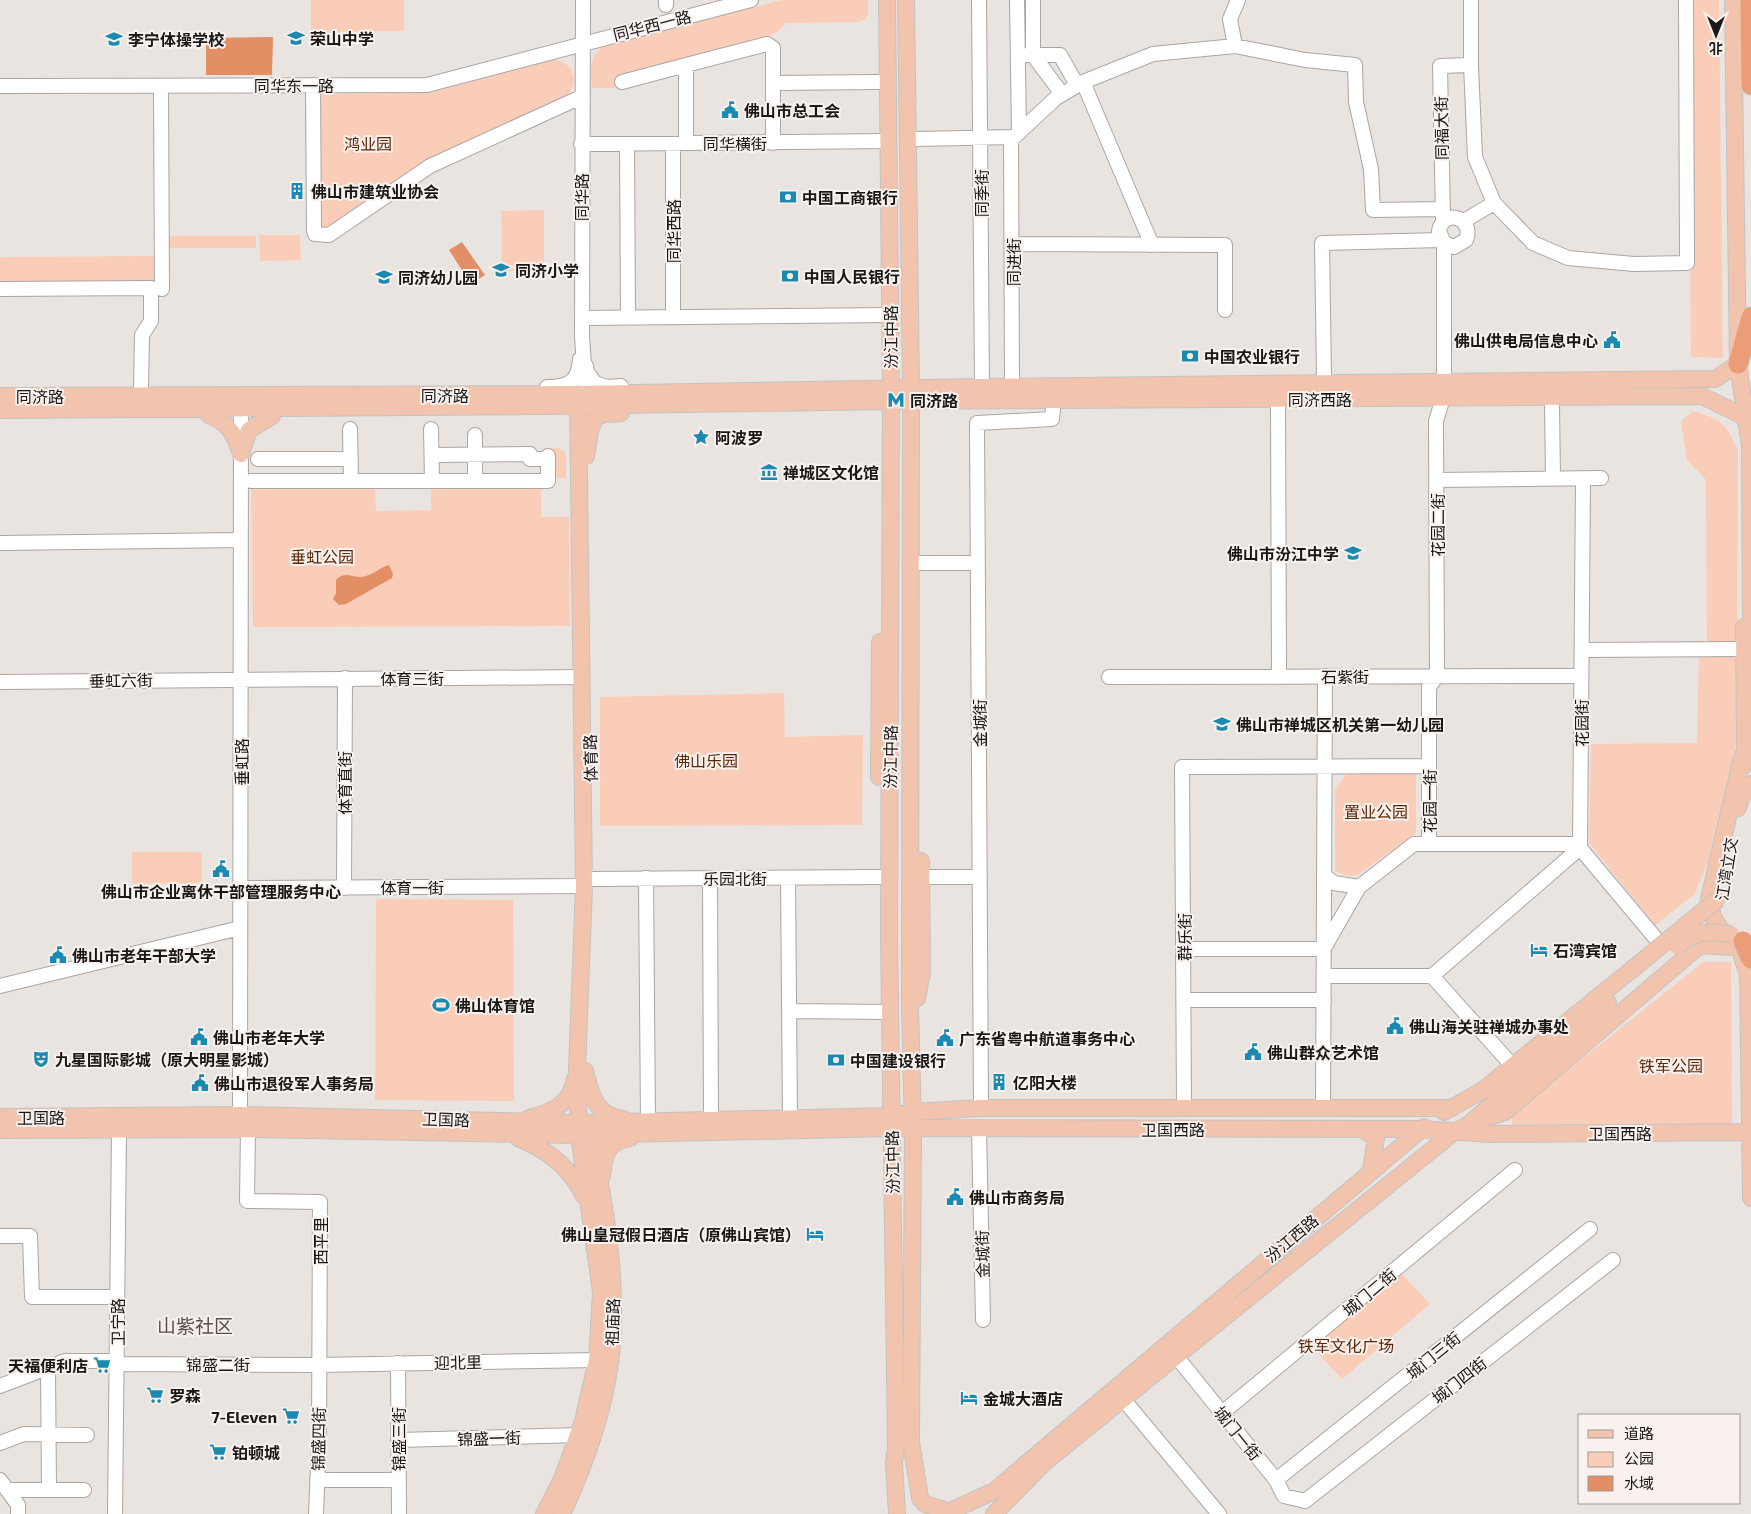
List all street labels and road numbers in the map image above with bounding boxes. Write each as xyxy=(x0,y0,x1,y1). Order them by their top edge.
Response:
street label: 同华西一路 xyxy=(611,6,693,44)
street label: 同华东一路 xyxy=(254,76,334,95)
street label: 同福大街 xyxy=(1431,96,1451,160)
street label: 同华横街 xyxy=(703,134,767,153)
street label: 同季街 xyxy=(972,169,991,217)
street label: 同华路 xyxy=(572,173,591,221)
street label: 同华西路 xyxy=(664,199,683,263)
street label: 同进街 xyxy=(1004,238,1023,286)
street label: 汾江中路 xyxy=(881,305,900,369)
street label: 同济路 xyxy=(421,386,469,405)
street label: 同济路 xyxy=(16,387,64,406)
street label: 同济西路 xyxy=(1288,390,1352,409)
street label: 花园二街 xyxy=(1428,493,1447,557)
street label: 石紫街 xyxy=(1321,667,1369,686)
street label: 体育三街 xyxy=(380,669,444,688)
street label: 垂虹六街 xyxy=(89,670,153,690)
street label: 金城街 xyxy=(970,699,989,747)
street label: 花园街 xyxy=(1572,699,1591,747)
street label: 汾江中路 xyxy=(880,725,900,789)
street label: 体育路 xyxy=(580,734,600,782)
street label: 垂虹路 xyxy=(232,738,251,786)
street label: 体育直街 xyxy=(335,751,354,815)
street label: 花园一街 xyxy=(1420,769,1439,833)
street label: 江湾立交 xyxy=(1712,836,1740,902)
street label: 乐园北街 xyxy=(703,869,767,888)
street label: 体育一街 xyxy=(380,878,444,897)
street label: 群乐街 xyxy=(1175,913,1194,961)
street label: 卫国路 xyxy=(17,1108,65,1127)
street label: 卫国路 xyxy=(422,1109,470,1129)
street label: 卫国西路 xyxy=(1141,1120,1205,1139)
street label: 卫国西路 xyxy=(1588,1124,1652,1143)
street label: 汾江中路 xyxy=(882,1130,902,1194)
street label: 汾江西路 xyxy=(1260,1210,1322,1266)
street label: 西平里 xyxy=(311,1217,330,1265)
street label: 金城街 xyxy=(972,1230,992,1278)
street label: 城门二街 xyxy=(1338,1264,1400,1320)
street label: 卫宁路 xyxy=(108,1298,127,1346)
street label: 祖庙路 xyxy=(602,1298,622,1346)
street label: 城门三街 xyxy=(1402,1327,1464,1383)
street label: 迎北里 xyxy=(434,1352,482,1372)
street label: 城门四街 xyxy=(1428,1353,1490,1407)
street label: 锦盛二街 xyxy=(186,1355,250,1374)
street label: 城门一街 xyxy=(1210,1402,1266,1464)
street label: 锦盛四街 xyxy=(308,1407,328,1471)
street label: 锦盛三街 xyxy=(389,1407,408,1471)
street label: 锦盛一街 xyxy=(457,1427,521,1449)

